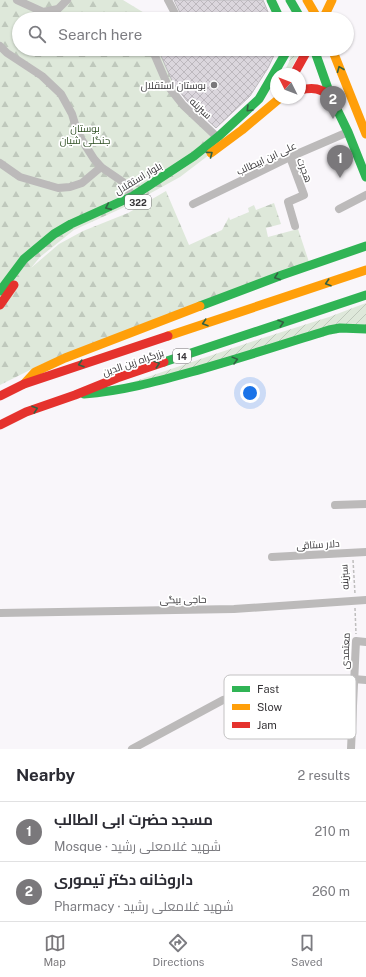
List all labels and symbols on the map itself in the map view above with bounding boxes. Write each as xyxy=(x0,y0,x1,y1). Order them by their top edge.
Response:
one-way arrow xyxy=(337,65,345,73)
north arrow xyxy=(270,68,306,104)
place label: بوستان استقلال xyxy=(141,79,206,92)
marker: بوستان استقلال xyxy=(209,80,219,90)
pin: 2 xyxy=(320,86,346,119)
street label: سبزینه xyxy=(188,95,214,121)
one-way arrow xyxy=(246,104,253,112)
park label: بوستان جنگلی شیان xyxy=(60,122,110,147)
street label: علی ابن ابیطالب xyxy=(234,139,298,178)
pin: 1 xyxy=(327,145,353,178)
one-way arrow xyxy=(206,152,213,159)
street label: هجرت xyxy=(295,156,315,184)
street label: بلوار استقلال xyxy=(112,159,164,198)
road number: 322 xyxy=(125,195,151,209)
one-way arrow xyxy=(105,202,113,210)
one-way arrow xyxy=(273,272,280,281)
one-way arrow xyxy=(325,278,332,287)
one-way arrow xyxy=(201,319,208,327)
one-way arrow xyxy=(277,320,284,328)
street label: بزرگراه زین الدین xyxy=(101,346,166,379)
road number: 14 xyxy=(173,349,191,363)
one-way arrow xyxy=(231,356,238,365)
one-way arrow xyxy=(78,360,85,368)
one-way arrow xyxy=(154,361,161,369)
your location xyxy=(240,383,260,403)
one-way arrow xyxy=(32,405,39,414)
street label: دلار ستاقی xyxy=(296,537,340,552)
street label: سبزینه xyxy=(337,564,351,590)
street label: حاجی بیگی xyxy=(159,593,207,606)
street label: معتمدی xyxy=(338,632,353,670)
legend xyxy=(224,675,356,739)
text: Fast xyxy=(257,683,279,695)
text: Slow xyxy=(257,701,283,713)
text: Jam xyxy=(257,719,277,731)

